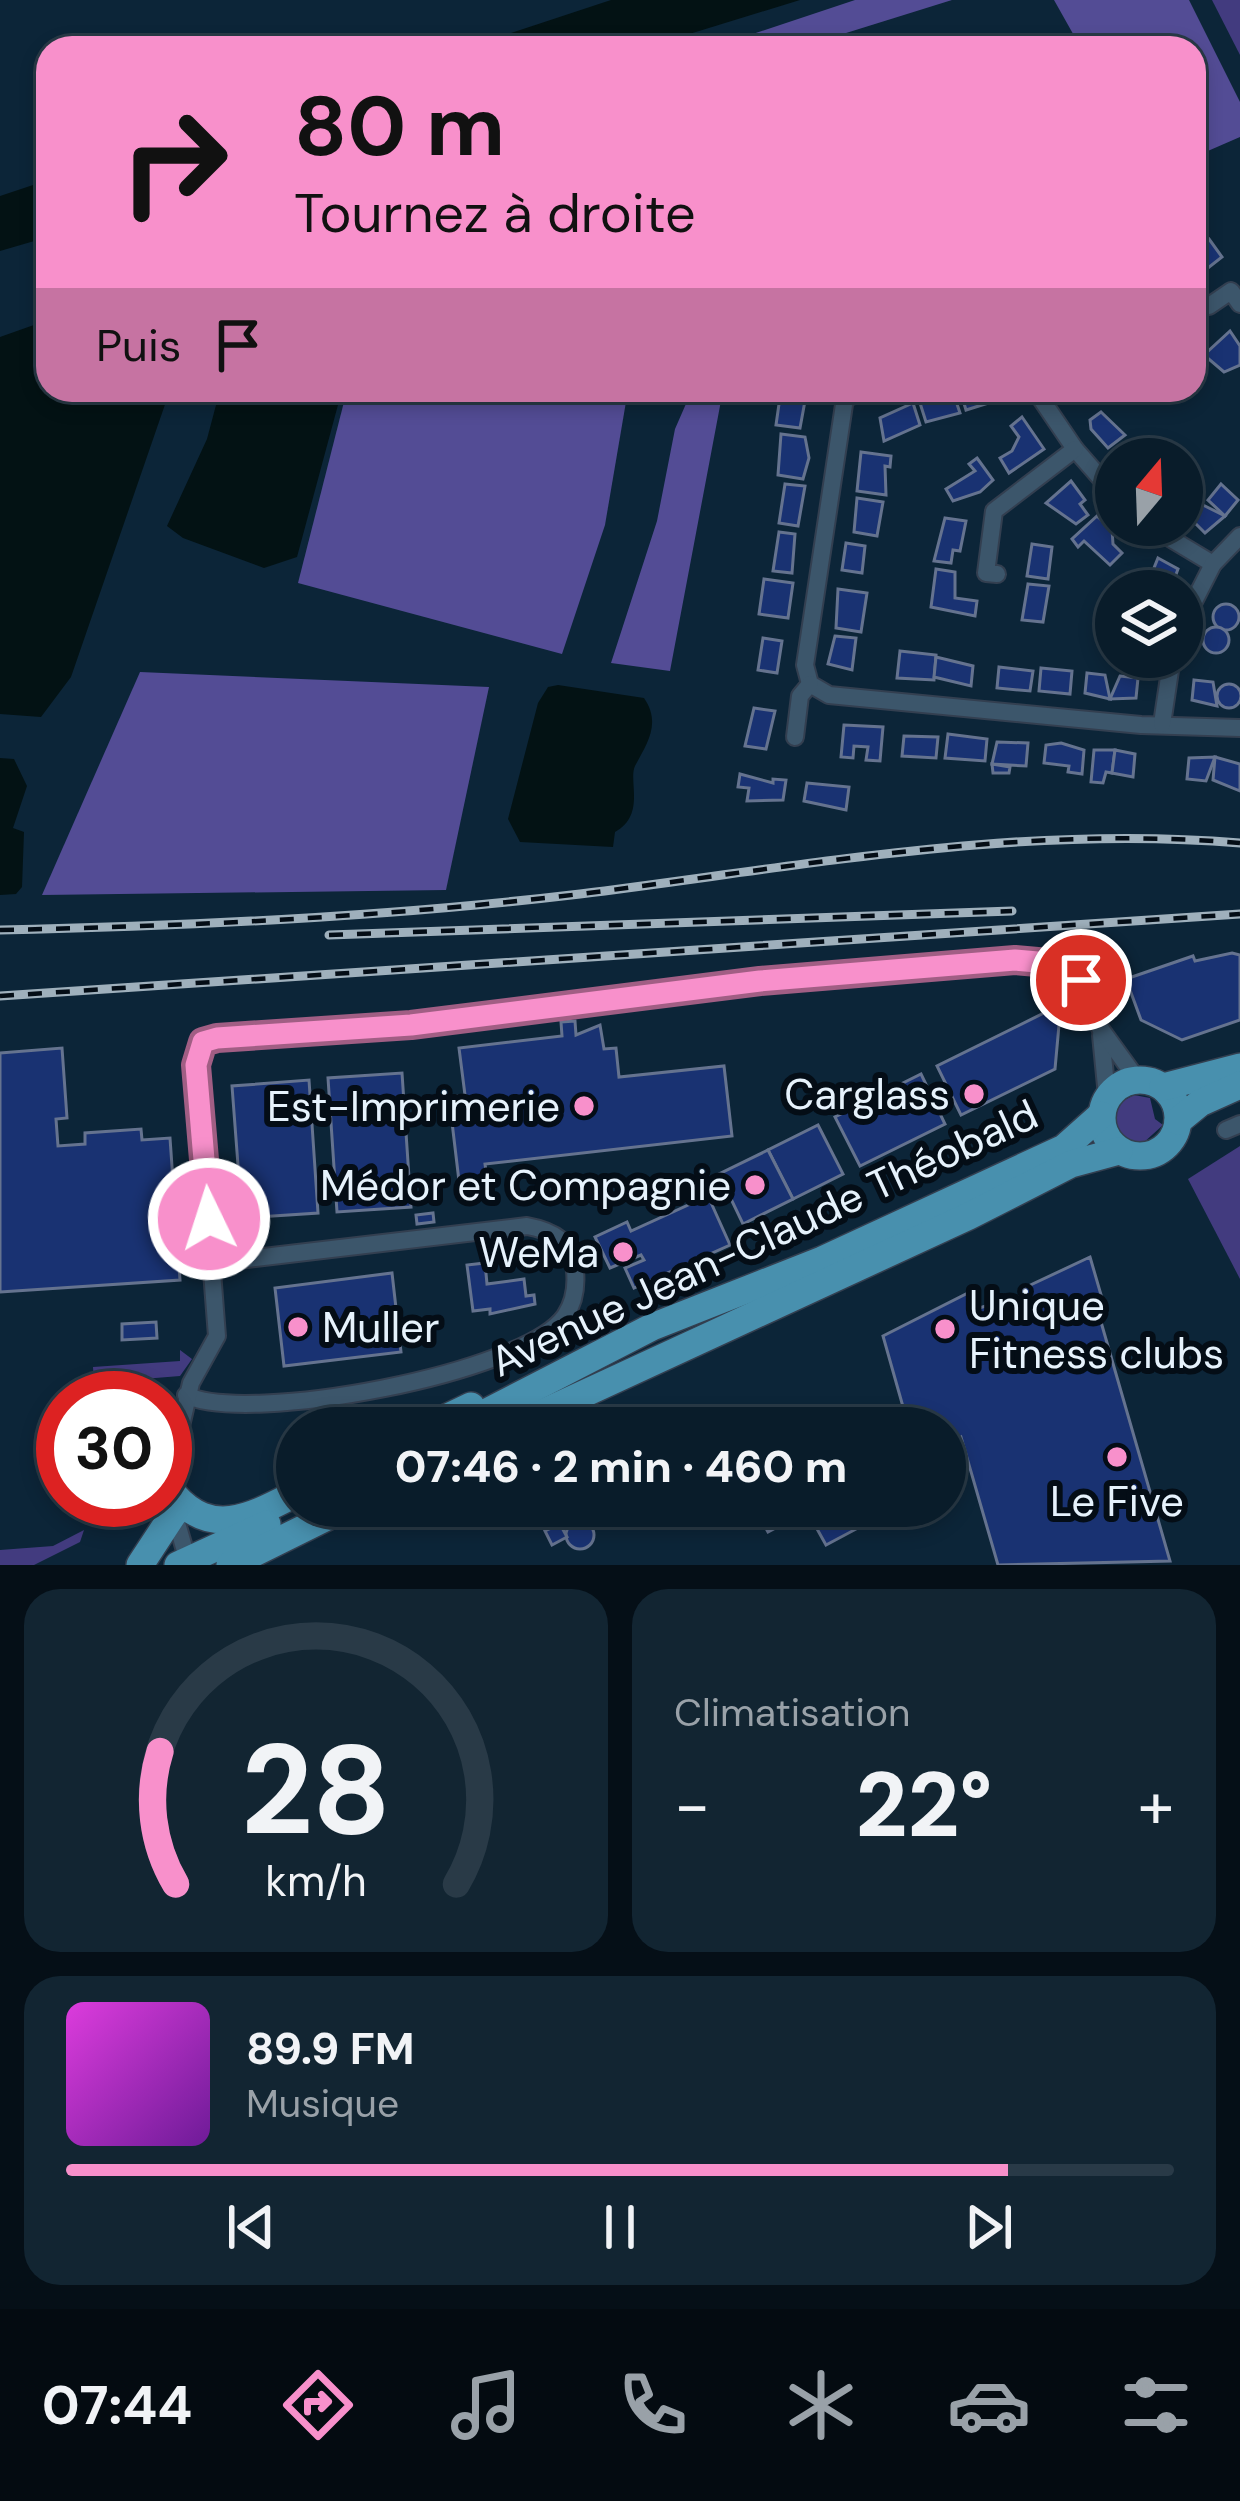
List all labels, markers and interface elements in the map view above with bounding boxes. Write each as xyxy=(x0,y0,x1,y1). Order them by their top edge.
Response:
text: 80 m xyxy=(294,72,505,181)
icon: right xyxy=(96,84,252,240)
text: Tournez à droite xyxy=(294,178,696,249)
icon: arrive xyxy=(205,312,271,378)
text: Puis xyxy=(96,316,181,375)
north arrow xyxy=(1095,438,1203,546)
map controls xyxy=(1095,438,1203,678)
button: layers xyxy=(1095,570,1203,678)
pin xyxy=(1030,929,1132,1031)
icon: arrive xyxy=(1048,947,1114,1013)
place label: Carglass xyxy=(784,1067,950,1122)
place label: Est-Imprimerie xyxy=(267,1079,560,1134)
marker: Carglass xyxy=(961,1081,987,1107)
street label: Avenue Jean-Claude Théobald xyxy=(482,1087,1046,1389)
marker: Est-Imprimerie xyxy=(571,1093,597,1119)
position arrow xyxy=(146,1156,272,1282)
place label: Médor et Compagnie xyxy=(320,1158,731,1213)
marker: Médor et Compagnie xyxy=(742,1172,768,1198)
place label: WeMa xyxy=(478,1225,599,1280)
marker: WeMa xyxy=(610,1239,636,1265)
place label: Unique Fitness clubs xyxy=(969,1278,1224,1381)
place label: Muller xyxy=(322,1300,440,1355)
marker: Muller xyxy=(285,1314,311,1340)
marker: Unique Fitness clubs xyxy=(932,1316,958,1342)
speed limit sign: 30 xyxy=(36,1371,192,1527)
text: 07:46 · 2 min · 460 m xyxy=(395,1437,847,1496)
marker: Le Five xyxy=(1104,1444,1130,1470)
place label: Le Five xyxy=(1050,1474,1184,1529)
text: Climatisation xyxy=(674,1687,911,1738)
text: 28 xyxy=(241,1709,391,1872)
text: 22° xyxy=(856,1747,992,1864)
text: − xyxy=(674,1763,710,1848)
text: + xyxy=(1138,1763,1174,1848)
text: km/h xyxy=(265,1852,367,1908)
text: 89.9 FM xyxy=(246,2019,415,2078)
text: Musique xyxy=(246,2078,399,2129)
icon: previous xyxy=(218,2194,284,2260)
icon: pause xyxy=(587,2194,653,2260)
icon: next xyxy=(956,2194,1022,2260)
icon: directions xyxy=(276,2363,360,2447)
icon: music xyxy=(444,2363,528,2447)
icon: phone xyxy=(611,2363,695,2447)
icon: climate xyxy=(779,2363,863,2447)
icon: car xyxy=(947,2363,1031,2447)
icon: filters xyxy=(1114,2363,1198,2447)
text: 07:44 xyxy=(42,2370,192,2441)

